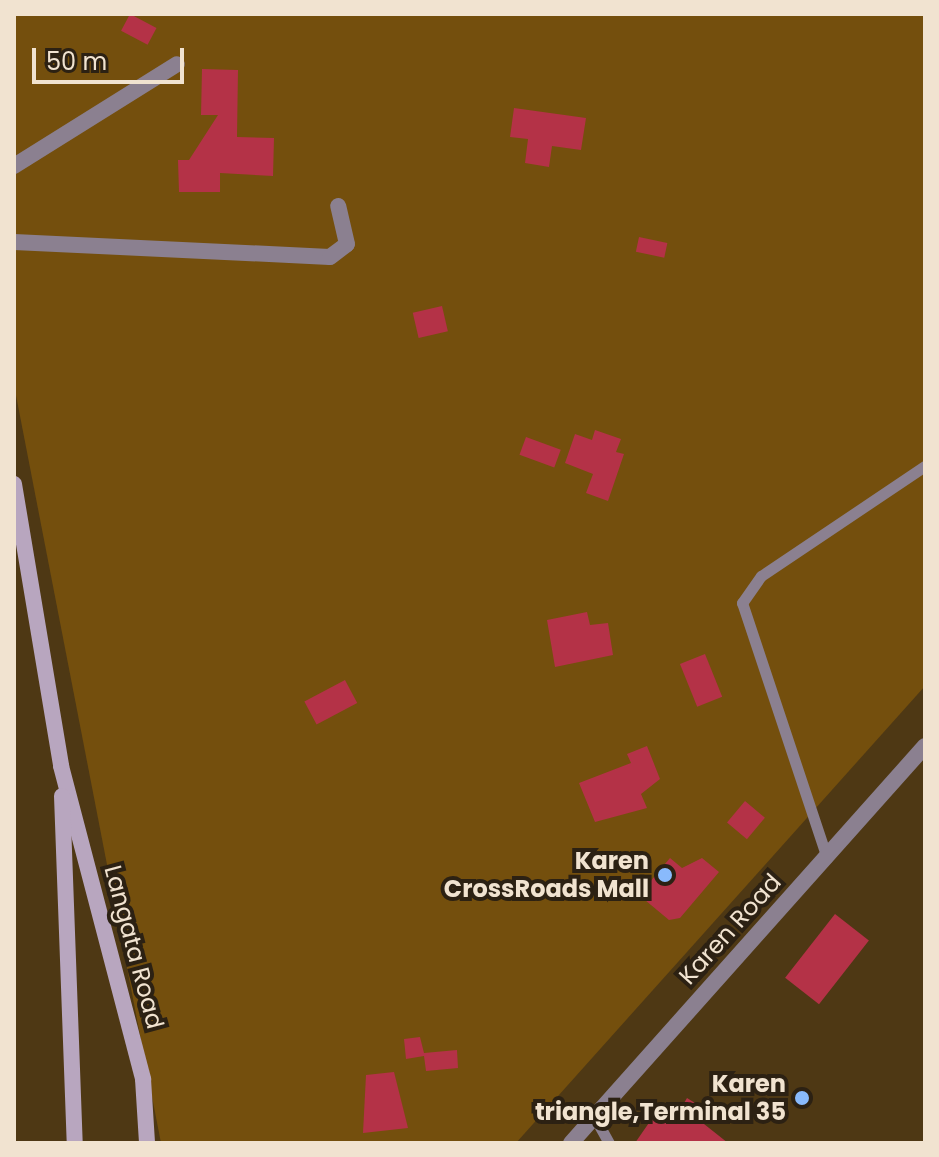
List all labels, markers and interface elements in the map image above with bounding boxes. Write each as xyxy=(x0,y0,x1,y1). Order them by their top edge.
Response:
scale bar xyxy=(36,32,188,82)
text: 50 m xyxy=(46,45,107,78)
place label: Karen CrossRoads Mall xyxy=(444,847,649,903)
street label: Langata Road xyxy=(98,862,170,1032)
marker: Karen CrossRoads Mall xyxy=(656,866,674,884)
street label: Karen Road xyxy=(673,868,787,990)
place label: Karen triangle,Terminal 35 xyxy=(535,1070,786,1126)
marker: Karen triangle,Terminal 35 xyxy=(793,1089,811,1107)

